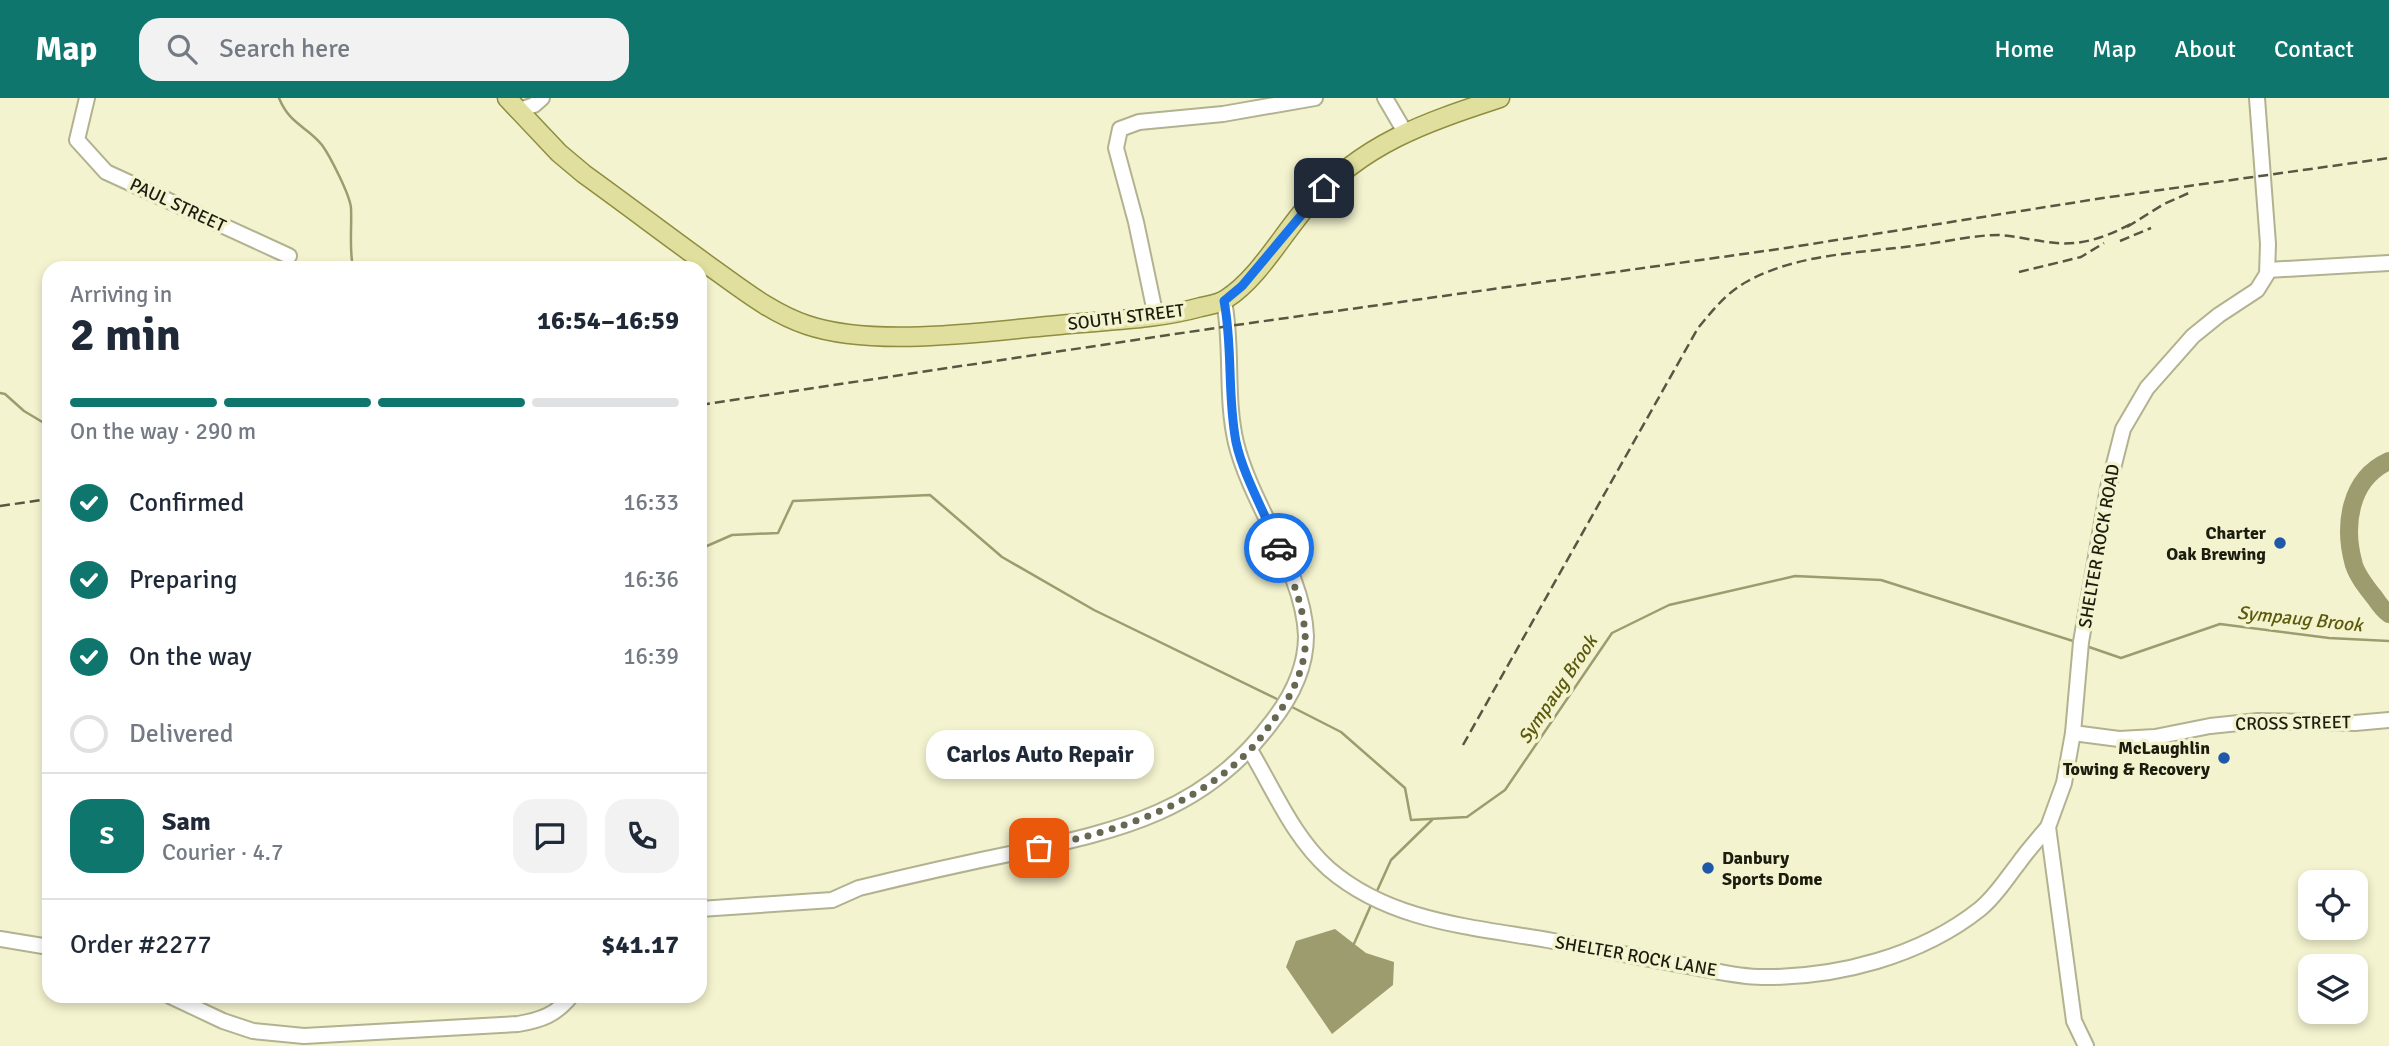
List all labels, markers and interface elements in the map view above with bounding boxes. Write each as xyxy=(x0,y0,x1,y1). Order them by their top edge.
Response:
search box xyxy=(139,18,629,81)
text: Map xyxy=(35,29,97,70)
icon: search xyxy=(163,30,201,68)
text: Search here xyxy=(219,33,350,65)
text: Home xyxy=(1994,34,2054,64)
text: Map xyxy=(2092,34,2137,64)
text: About xyxy=(2175,34,2236,64)
text: Contact xyxy=(2274,34,2354,64)
pin xyxy=(1294,158,1354,218)
icon: home xyxy=(1305,169,1343,207)
street label: PAUL STREET xyxy=(126,173,230,237)
text: Arriving in xyxy=(70,280,172,309)
street label: SOUTH STREET xyxy=(1066,299,1186,335)
text: 16:54–16:59 xyxy=(537,305,679,337)
text: 2 min xyxy=(70,307,181,363)
text: On the way · 290 m xyxy=(70,417,256,446)
street label: SHELTER ROCK ROAD xyxy=(2074,462,2124,630)
icon: check xyxy=(70,484,108,522)
text: Confirmed xyxy=(129,487,244,519)
text: 16:33 xyxy=(623,488,679,517)
courier xyxy=(1244,513,1314,583)
place label: Charter Oak Brewing xyxy=(2166,522,2267,565)
icon: car xyxy=(1260,529,1298,567)
marker: Charter Oak Brewing xyxy=(2272,535,2288,551)
icon: check xyxy=(70,561,108,599)
text: Preparing xyxy=(129,564,237,596)
text: 16:36 xyxy=(623,565,679,594)
water label: Sympaug Brook xyxy=(2236,600,2365,638)
water label: Sympaug Brook xyxy=(1513,630,1604,748)
icon: check xyxy=(70,638,108,676)
text: On the way xyxy=(129,641,252,673)
text: 16:39 xyxy=(623,642,679,671)
street label: CROSS STREET xyxy=(2235,711,2351,735)
text: Delivered xyxy=(129,718,234,750)
callout: Carlos Auto Repair xyxy=(925,729,1153,778)
place label: McLaughlin Towing & Recovery xyxy=(2063,737,2210,780)
text: Carlos Auto Repair xyxy=(946,740,1134,769)
marker: McLaughlin Towing & Recovery xyxy=(2216,750,2232,766)
button: chat xyxy=(513,799,587,873)
button: phone xyxy=(605,799,679,873)
text: Sam xyxy=(162,806,211,838)
pin xyxy=(1009,818,1069,878)
text: S xyxy=(100,820,114,852)
icon: bag xyxy=(1020,829,1058,867)
text: Courier · 4.7 xyxy=(162,838,283,867)
place label: Danbury Sports Dome xyxy=(1722,847,1823,890)
marker: Danbury Sports Dome xyxy=(1700,860,1716,876)
map controls xyxy=(2298,870,2368,1024)
button: locate xyxy=(2298,870,2368,940)
text: Order #2277 xyxy=(70,929,211,961)
text: $41.17 xyxy=(601,929,679,961)
street label: SHELTER ROCK LANE xyxy=(1553,931,1719,981)
button: layers xyxy=(2298,954,2368,1024)

